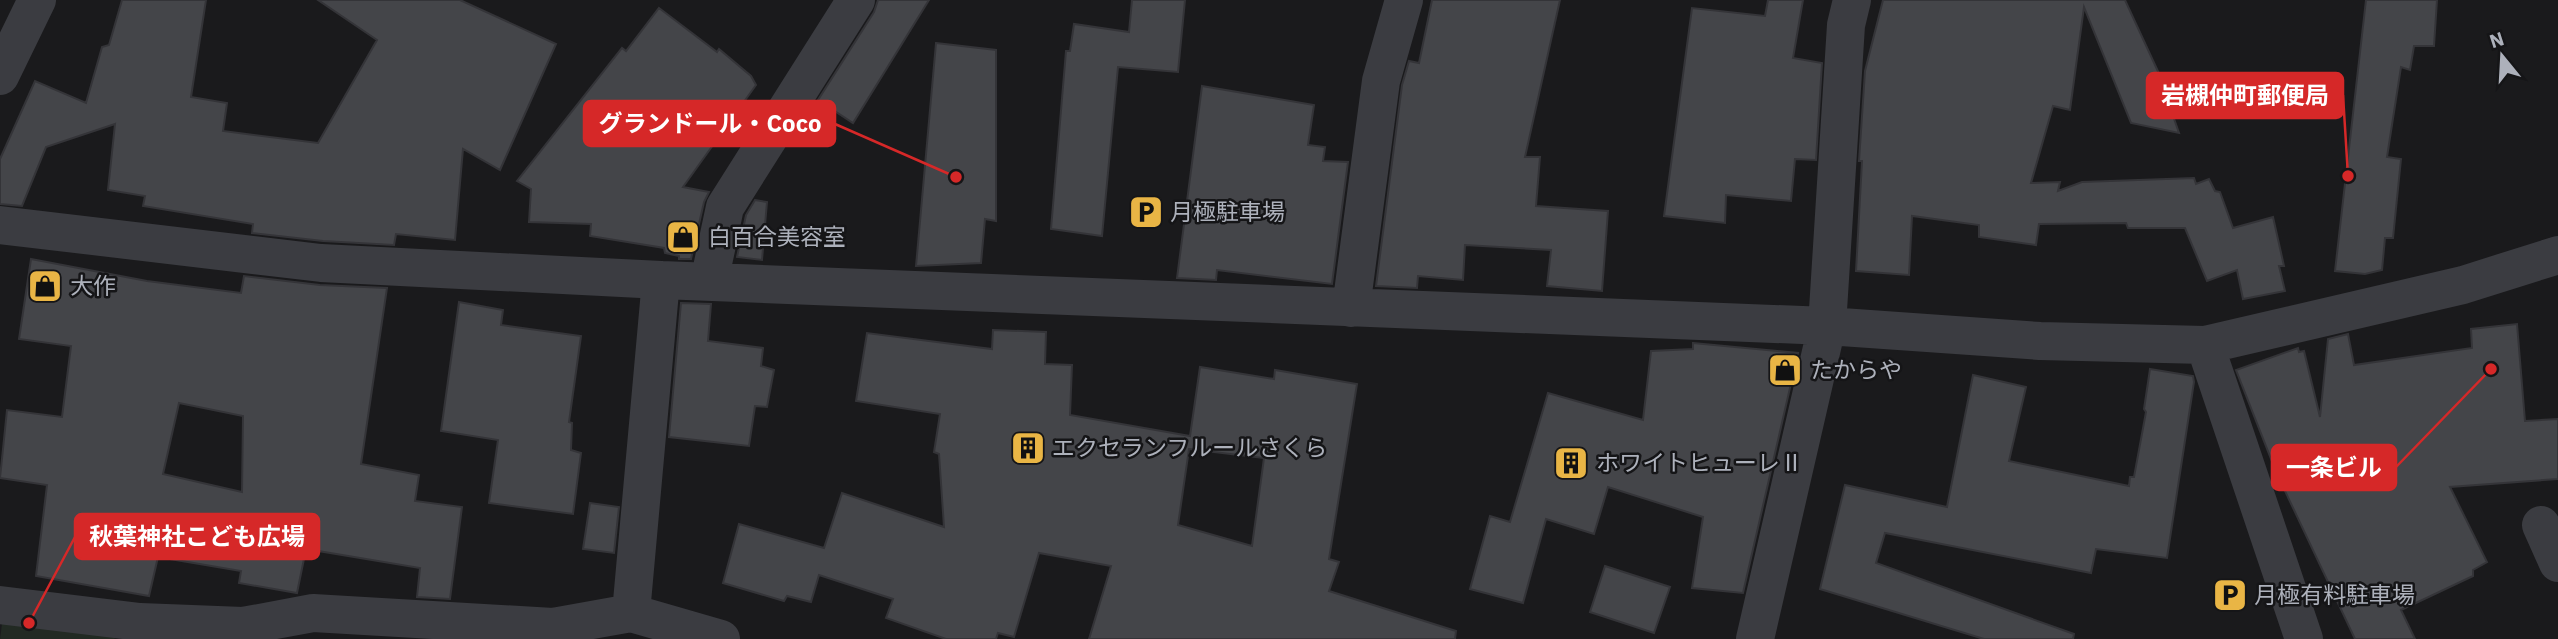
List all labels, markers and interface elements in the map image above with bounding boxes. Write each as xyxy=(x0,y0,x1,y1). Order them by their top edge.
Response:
north arrow xyxy=(2467,21,2537,91)
text: N xyxy=(2486,26,2507,53)
callout: 岩槻仲町郵便局 xyxy=(2147,73,2343,118)
text: 岩槻仲町郵便局 xyxy=(2161,79,2329,111)
callout: グランドール・Coco xyxy=(584,101,835,146)
text: グランドール・Coco xyxy=(599,107,821,139)
parking icon: 月極駐車場 xyxy=(1127,193,1165,231)
place label: 月極駐車場 xyxy=(1170,196,1285,226)
shop icon: 白百合美容室 xyxy=(664,218,702,256)
place label: 白百合美容室 xyxy=(708,221,846,251)
shop icon: 大作 xyxy=(26,267,64,305)
place label: 大作 xyxy=(70,270,116,300)
shop icon: たからや xyxy=(1766,351,1804,389)
place label: たからや xyxy=(1810,354,1902,384)
building icon: エクセランフルールさくら xyxy=(1009,429,1047,467)
place label: エクセランフルールさくら xyxy=(1052,432,1327,462)
building icon: ホワイトヒューレⅡ xyxy=(1552,444,1590,482)
callout: 一条ビル xyxy=(2272,445,2396,490)
place label: ホワイトヒューレⅡ xyxy=(1596,447,1803,477)
text: 一条ビル xyxy=(2286,451,2382,483)
callout: 秋葉神社こども広場 xyxy=(75,514,319,559)
text: 秋葉神社こども広場 xyxy=(89,520,305,552)
parking icon: 月極有料駐車場 xyxy=(2211,576,2249,614)
place label: 月極有料駐車場 xyxy=(2254,579,2415,609)

